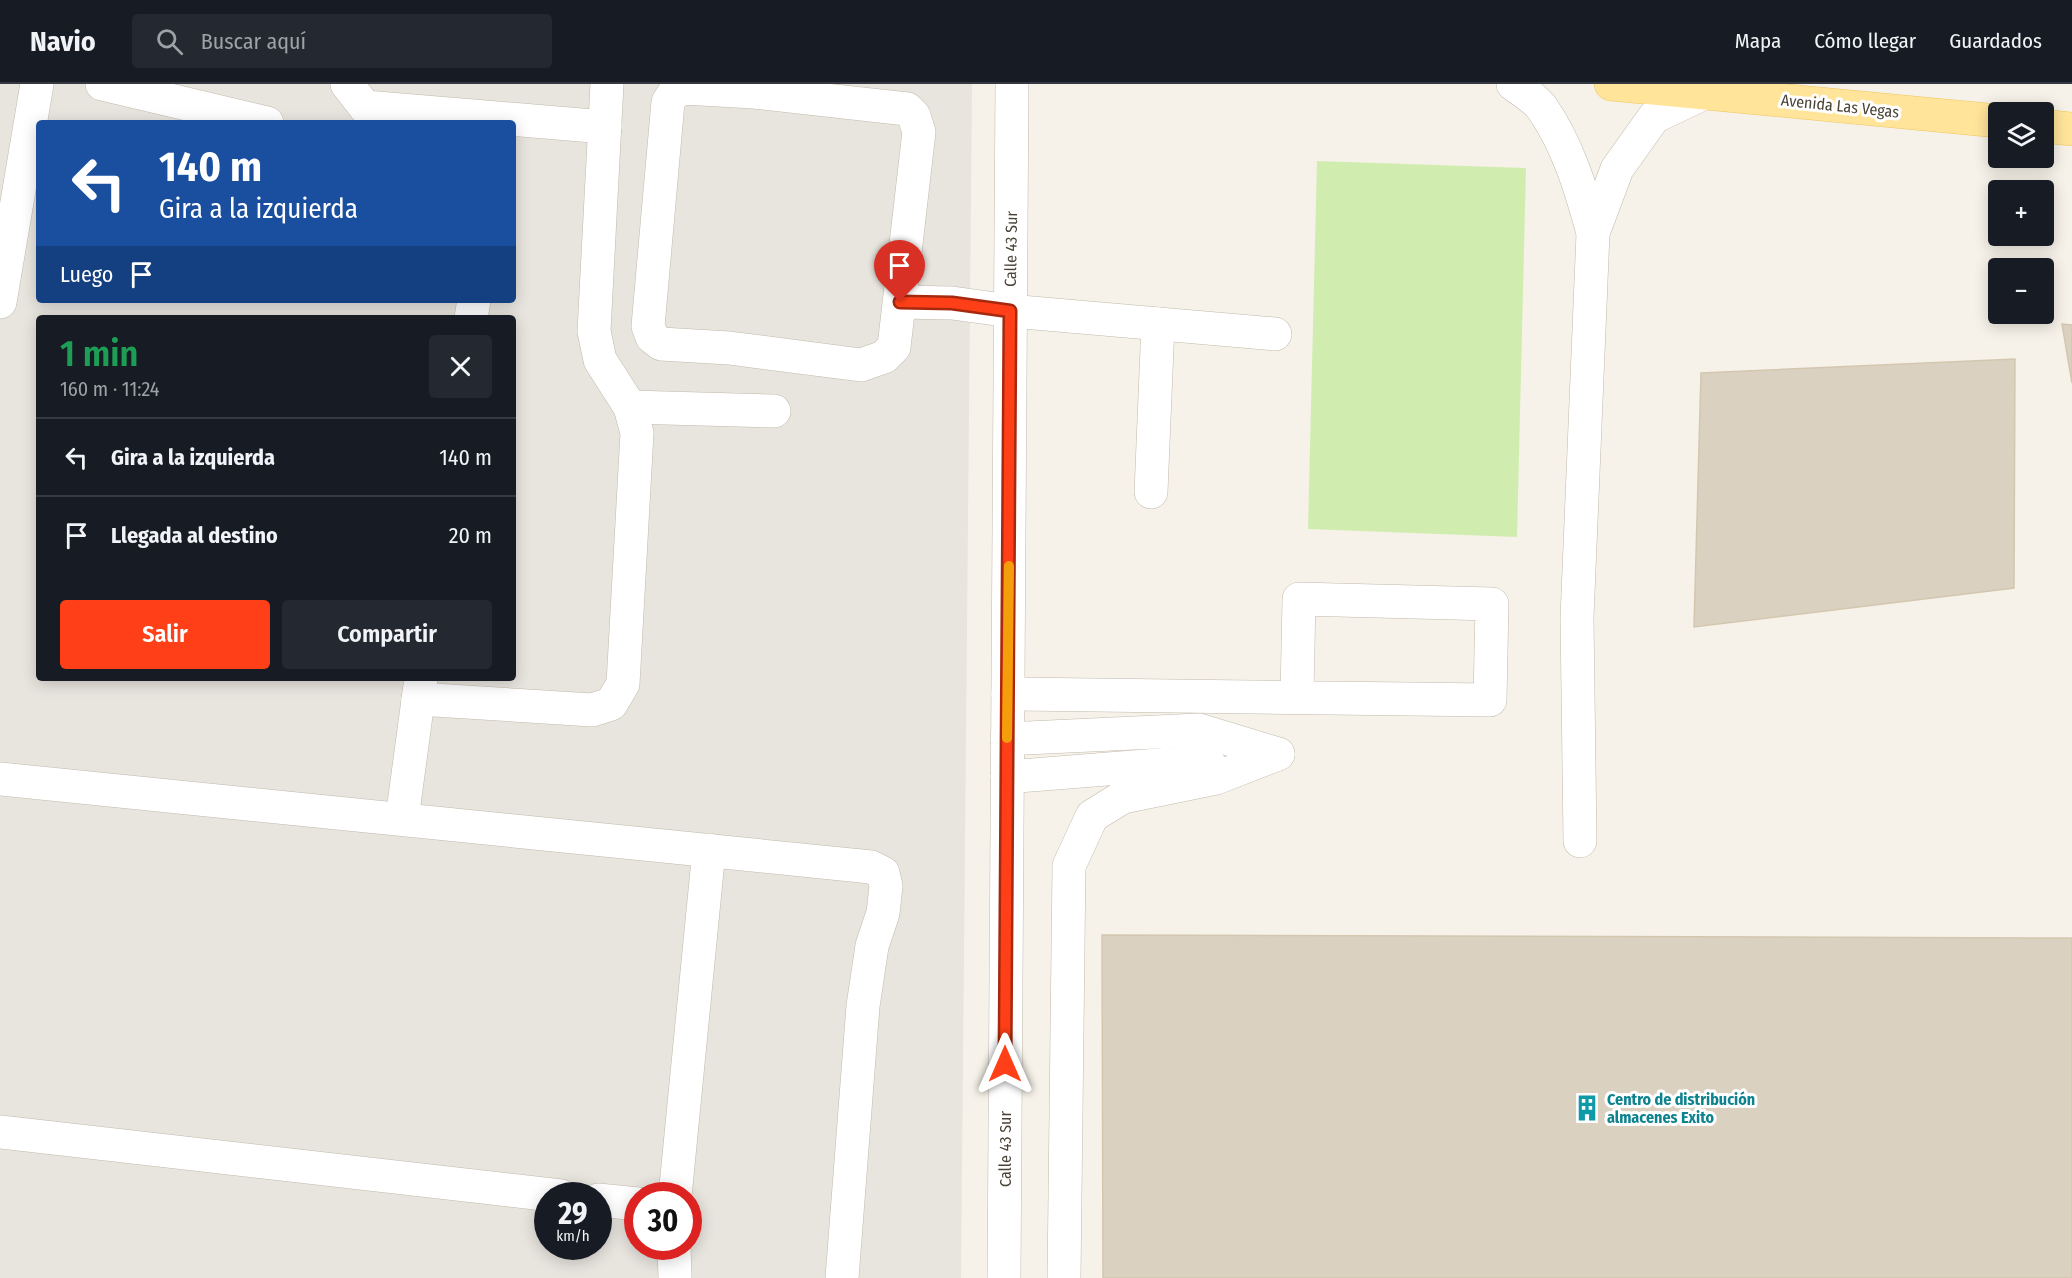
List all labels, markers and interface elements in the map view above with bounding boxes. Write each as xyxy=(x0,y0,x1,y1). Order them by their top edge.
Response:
search box xyxy=(132,14,552,68)
text: Navio xyxy=(30,25,96,58)
icon: search xyxy=(153,25,186,58)
text: Buscar aquí xyxy=(201,28,306,55)
text: Mapa xyxy=(1735,28,1781,54)
text: Cómo llegar xyxy=(1814,28,1916,54)
text: Guardados xyxy=(1949,28,2042,54)
street label: Avenida Las Vegas xyxy=(1780,90,1900,122)
map controls xyxy=(1988,102,2054,324)
button: layers xyxy=(1988,102,2054,168)
text: 140 m xyxy=(159,142,262,192)
icon: left xyxy=(60,144,138,222)
button: + xyxy=(1988,180,2054,246)
text: Gira a la izquierda xyxy=(159,193,358,225)
street label: Calle 43 Sur xyxy=(1001,210,1021,287)
pin xyxy=(874,240,925,302)
icon: arrive xyxy=(883,249,916,282)
icon: arrive xyxy=(125,258,158,291)
button: − xyxy=(1988,258,2054,324)
text: Luego xyxy=(60,261,113,288)
text: 1 min xyxy=(60,332,138,376)
button: close xyxy=(429,335,492,398)
text: 160 m · 11:24 xyxy=(60,377,160,401)
icon: left xyxy=(60,441,93,474)
text: Gira a la izquierda xyxy=(111,444,275,471)
text: 140 m xyxy=(439,444,492,471)
icon: arrive xyxy=(60,519,93,552)
text: Llegada al destino xyxy=(111,522,278,549)
text: 20 m xyxy=(449,522,492,549)
button: Salir xyxy=(60,600,270,669)
button: Compartir xyxy=(282,600,492,669)
position arrow xyxy=(973,1032,1037,1096)
place label: Centro de distribución almacenes Exito xyxy=(1607,1090,1755,1127)
building icon: Centro de distribución almacenes Exito xyxy=(1572,1093,1602,1123)
street label: Calle 43 Sur xyxy=(996,1111,1015,1187)
speed limit sign: 30 xyxy=(624,1182,702,1260)
text: 29 xyxy=(558,1196,588,1232)
text: km/h xyxy=(556,1227,590,1245)

